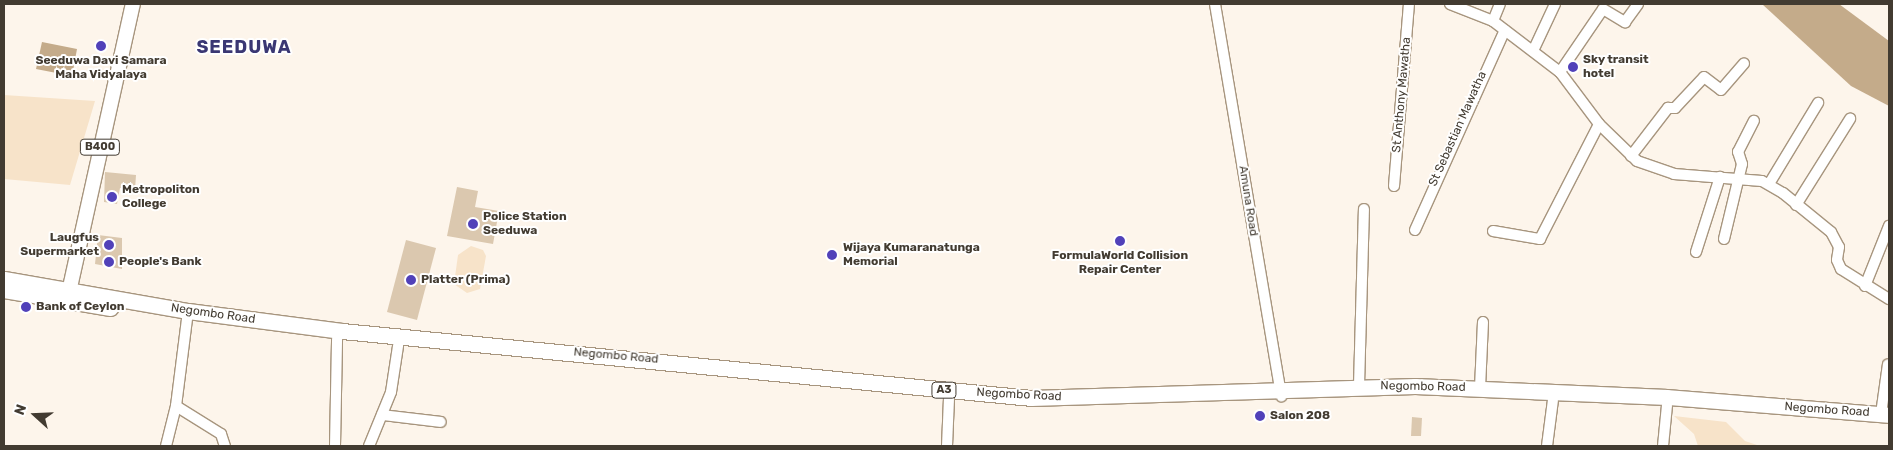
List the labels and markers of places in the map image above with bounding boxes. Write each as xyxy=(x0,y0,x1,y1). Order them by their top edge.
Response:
marker: Seeduwa Davi Samara Maha Vidyalaya xyxy=(95,40,107,52)
place label: Sky transit hotel xyxy=(1583,53,1649,81)
place label: Seeduwa Davi Samara Maha Vidyalaya xyxy=(35,54,167,82)
marker: Sky transit hotel xyxy=(1567,61,1579,73)
place label: Metropoliton College xyxy=(122,183,200,211)
marker: Metropoliton College xyxy=(106,191,118,203)
place label: Police Station Seeduwa xyxy=(483,210,567,238)
marker: Police Station Seeduwa xyxy=(467,218,479,230)
place label: Laugfus Supermarket xyxy=(20,231,99,259)
marker: FormulaWorld Collision Repair Center xyxy=(1114,235,1126,247)
marker: Laugfus Supermarket xyxy=(103,239,115,251)
place label: Wijaya Kumaranatunga Memorial xyxy=(843,241,980,269)
marker: Wijaya Kumaranatunga Memorial xyxy=(825,248,839,262)
place label: FormulaWorld Collision Repair Center xyxy=(1052,249,1188,277)
place label: People's Bank xyxy=(119,255,201,269)
marker: People's Bank xyxy=(103,256,115,268)
place label: Platter (Prima) xyxy=(421,273,510,287)
marker: Platter (Prima) xyxy=(405,274,417,286)
place label: Bank of Ceylon xyxy=(36,300,125,314)
marker: Bank of Ceylon xyxy=(20,301,32,313)
place label: Salon 208 xyxy=(1270,409,1330,423)
marker: Salon 208 xyxy=(1254,410,1266,422)

